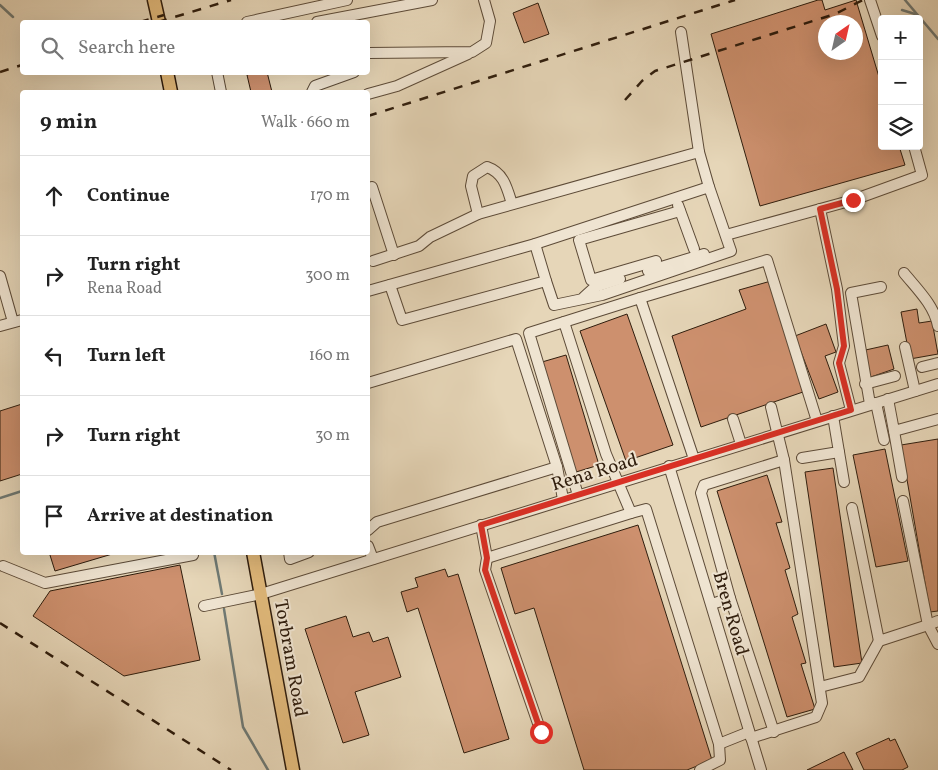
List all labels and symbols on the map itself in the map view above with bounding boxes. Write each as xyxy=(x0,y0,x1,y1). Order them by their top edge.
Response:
north arrow xyxy=(818,15,863,60)
route end xyxy=(842,189,865,212)
street label: Rena Road xyxy=(548,447,641,498)
street label: Bren Road xyxy=(706,568,755,659)
street label: Torbram Road xyxy=(267,597,313,719)
route start xyxy=(530,721,553,744)

